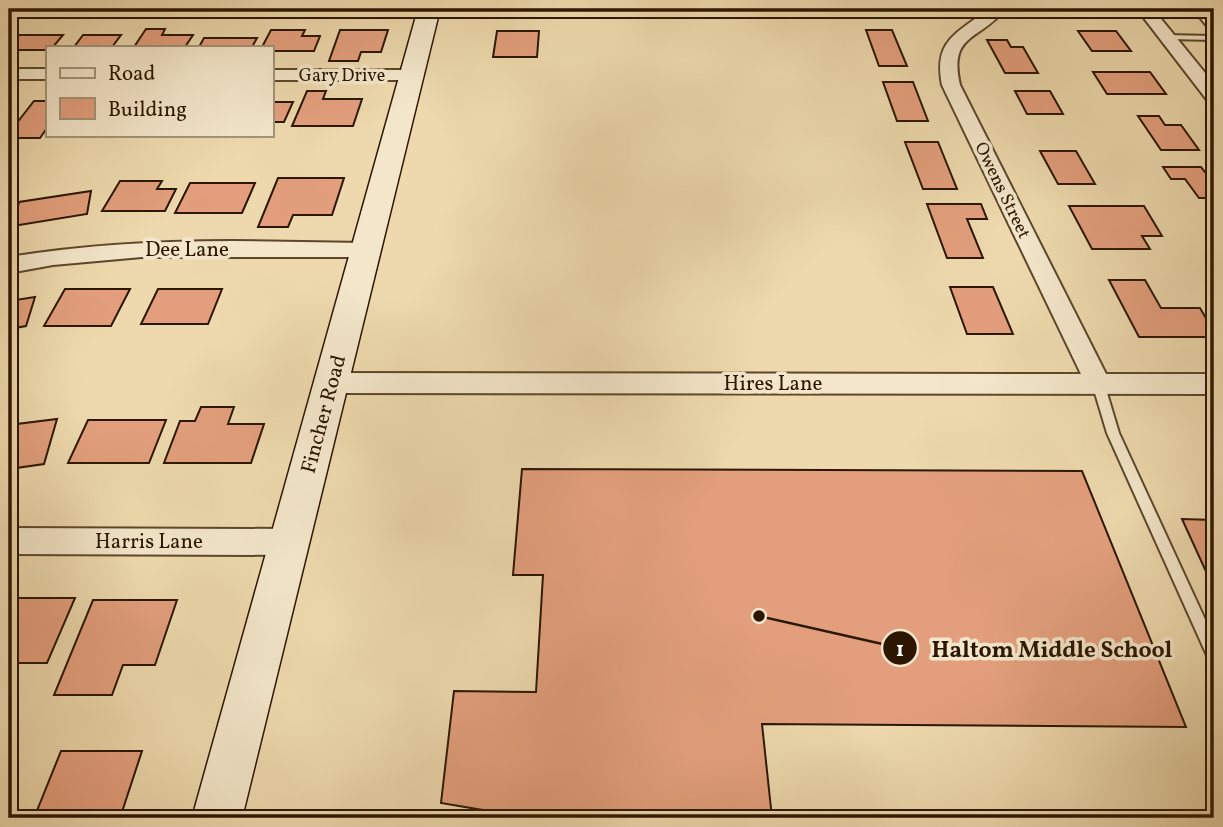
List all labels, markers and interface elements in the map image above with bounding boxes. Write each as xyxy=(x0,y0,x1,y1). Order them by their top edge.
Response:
legend xyxy=(46,46,273,136)
text: Road xyxy=(108,60,155,89)
street label: Gary Drive xyxy=(299,64,385,89)
text: Building xyxy=(108,96,187,125)
street label: Owens Street xyxy=(967,138,1036,243)
street label: Dee Lane xyxy=(145,236,229,265)
street label: Fincher Road xyxy=(295,352,354,477)
street label: Hires Lane xyxy=(724,370,822,399)
street label: Harris Lane xyxy=(95,528,203,557)
callout: Haltom Middle School xyxy=(883,626,1187,670)
text: Haltom Middle School xyxy=(932,635,1173,667)
text: 1 xyxy=(896,636,904,665)

